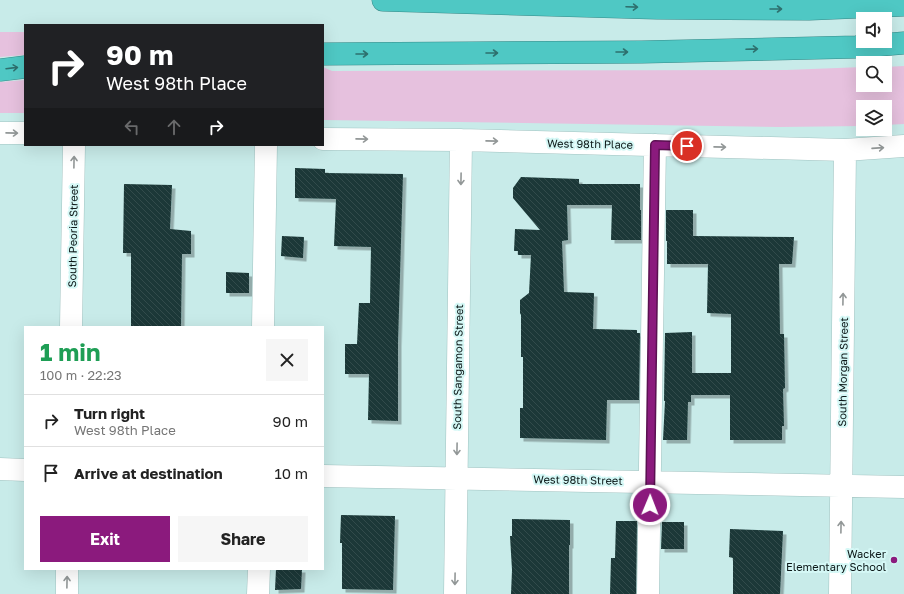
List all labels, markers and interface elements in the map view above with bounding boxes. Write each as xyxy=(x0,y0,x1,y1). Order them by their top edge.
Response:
one-way arrow xyxy=(625,4,638,11)
one-way arrow xyxy=(769,5,782,13)
map controls xyxy=(856,12,892,136)
button: sound xyxy=(856,12,892,48)
text: 90 m xyxy=(106,38,173,71)
icon: right xyxy=(40,40,92,92)
one-way arrow xyxy=(745,46,758,53)
one-way arrow xyxy=(615,48,628,56)
one-way arrow xyxy=(485,49,498,57)
one-way arrow xyxy=(355,50,368,57)
button: search xyxy=(856,56,892,92)
one-way arrow xyxy=(6,65,19,72)
text: West 98th Place xyxy=(106,72,247,94)
button: layers xyxy=(856,100,892,136)
icon: left xyxy=(121,116,143,138)
icon: ahead xyxy=(163,116,185,138)
icon: right xyxy=(205,116,227,138)
one-way arrow xyxy=(6,129,19,137)
pin xyxy=(670,129,704,163)
one-way arrow xyxy=(355,135,368,143)
icon: arrive xyxy=(676,135,698,157)
street label: West 98th Place xyxy=(547,136,633,151)
one-way arrow xyxy=(485,137,498,145)
one-way arrow xyxy=(713,143,726,151)
one-way arrow xyxy=(871,144,884,151)
one-way arrow xyxy=(70,156,78,169)
one-way arrow xyxy=(457,172,465,185)
street label: South Peoria Street xyxy=(65,184,80,288)
one-way arrow xyxy=(839,293,847,306)
street label: South Sangamon Street xyxy=(450,304,465,430)
street label: South Morgan Street xyxy=(835,317,850,427)
text: 1 min xyxy=(40,337,100,366)
button: close xyxy=(266,339,308,381)
text: 100 m · 22:23 xyxy=(40,367,122,383)
text: Turn right xyxy=(74,404,145,422)
icon: right xyxy=(40,410,62,432)
text: 90 m xyxy=(273,412,308,430)
text: West 98th Place xyxy=(74,422,176,438)
one-way arrow xyxy=(453,442,461,455)
icon: arrive xyxy=(40,462,62,484)
text: Arrive at destination xyxy=(74,464,223,482)
text: 10 m xyxy=(274,464,308,482)
street label: West 98th Street xyxy=(533,472,623,487)
position arrow xyxy=(629,484,671,526)
button: Exit xyxy=(40,516,170,562)
button: Share xyxy=(178,516,308,562)
one-way arrow xyxy=(837,521,845,534)
place label: Wacker Elementary School xyxy=(786,547,887,573)
marker: Wacker Elementary School xyxy=(889,555,899,565)
one-way arrow xyxy=(451,572,459,585)
one-way arrow xyxy=(63,575,71,588)

